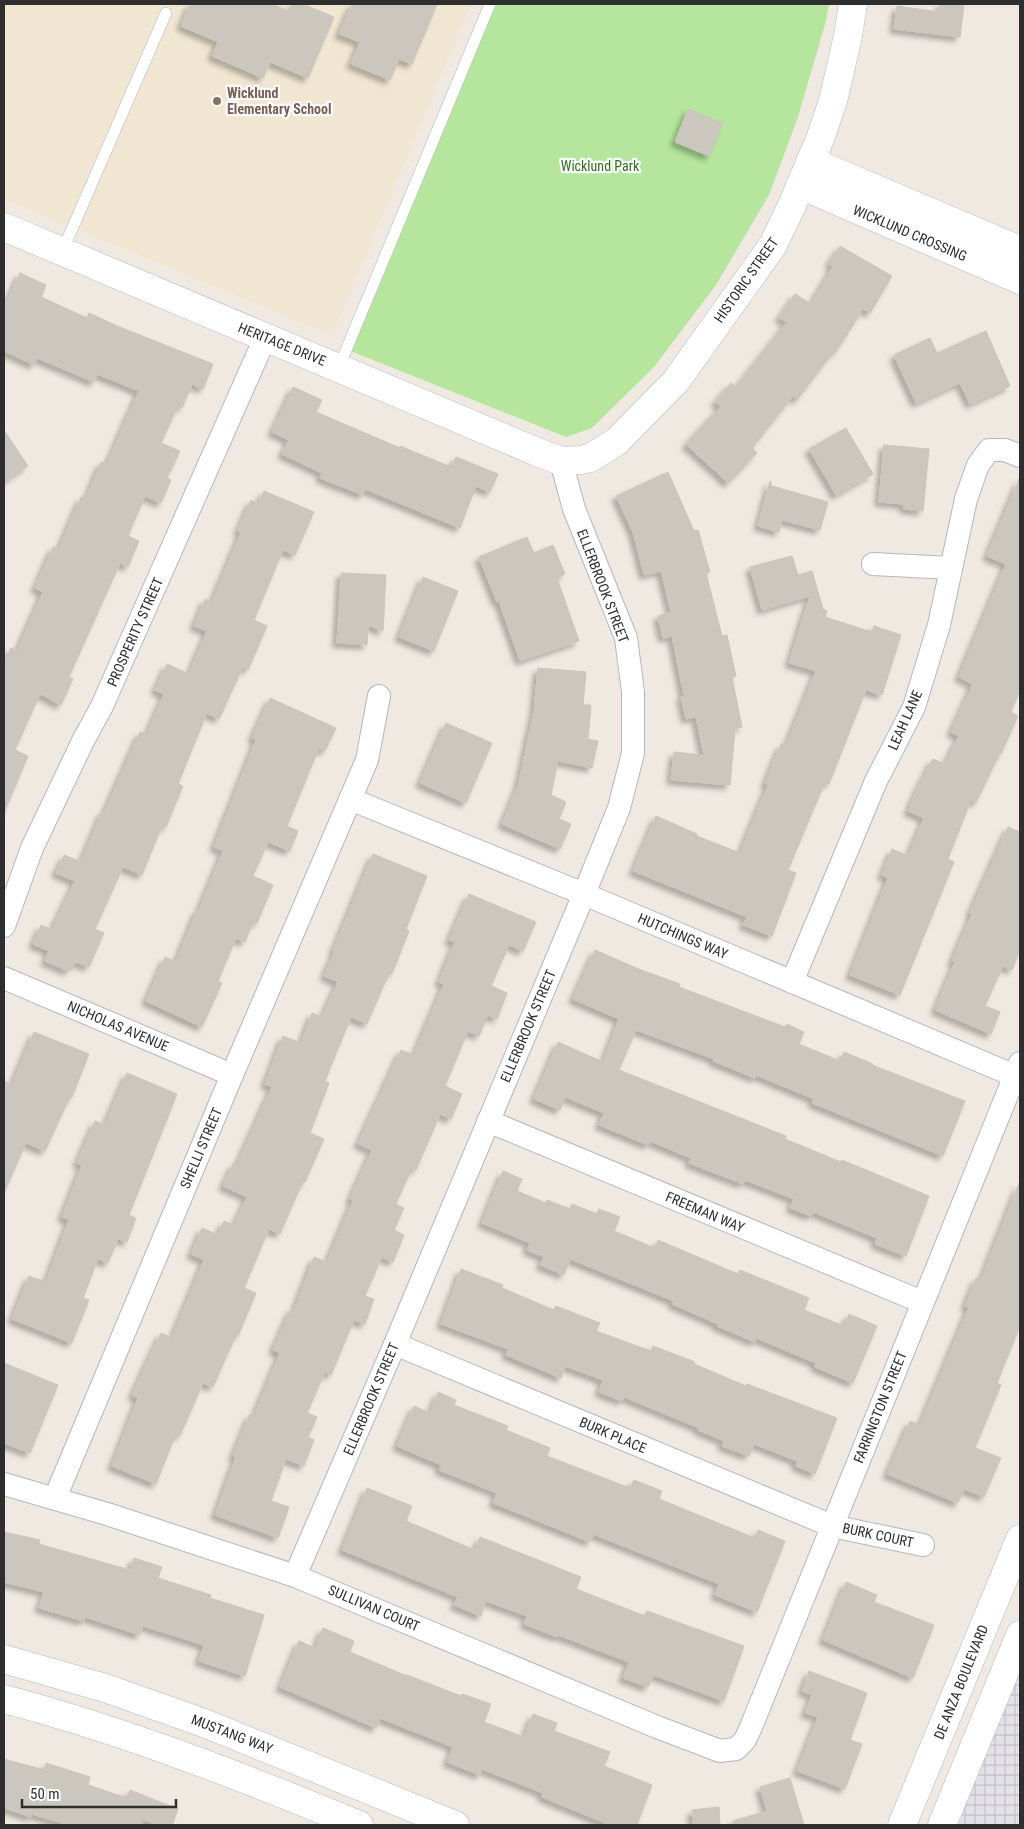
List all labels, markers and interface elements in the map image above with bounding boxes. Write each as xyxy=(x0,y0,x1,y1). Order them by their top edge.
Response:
place label: Wicklund Elementary School xyxy=(227,85,332,117)
marker: Wicklund Elementary School xyxy=(211,95,223,107)
park label: Wicklund Park xyxy=(561,158,640,174)
street label: WICKLUND CROSSING xyxy=(850,202,970,264)
street label: HISTORIC STREET xyxy=(711,234,781,326)
street label: HERITAGE DRIVE xyxy=(236,319,328,369)
street label: ELLERBROOK STREET xyxy=(574,527,632,645)
street label: PROSPERITY STREET xyxy=(104,575,166,689)
street label: LEAH LANE xyxy=(885,687,925,753)
street label: HUTCHINGS WAY xyxy=(636,910,731,962)
street label: ELLERBROOK STREET xyxy=(497,967,559,1085)
street label: NICHOLAS AVENUE xyxy=(65,997,171,1055)
street label: SHELLI STREET xyxy=(177,1105,225,1191)
street label: FREEMAN WAY xyxy=(663,1188,747,1236)
street label: ELLERBROOK STREET xyxy=(340,1340,402,1458)
street label: FARRINGTON STREET xyxy=(850,1349,910,1465)
street label: BURK PLACE xyxy=(577,1414,649,1456)
street label: BURK COURT xyxy=(841,1520,915,1550)
street label: SULLIVAN COURT xyxy=(326,1582,422,1634)
street label: DE ANZA BOULEVARD xyxy=(931,1622,991,1742)
street label: MUSTANG WAY xyxy=(189,1711,276,1757)
scale bar xyxy=(22,1776,176,1808)
text: 50 m xyxy=(30,1785,60,1803)

